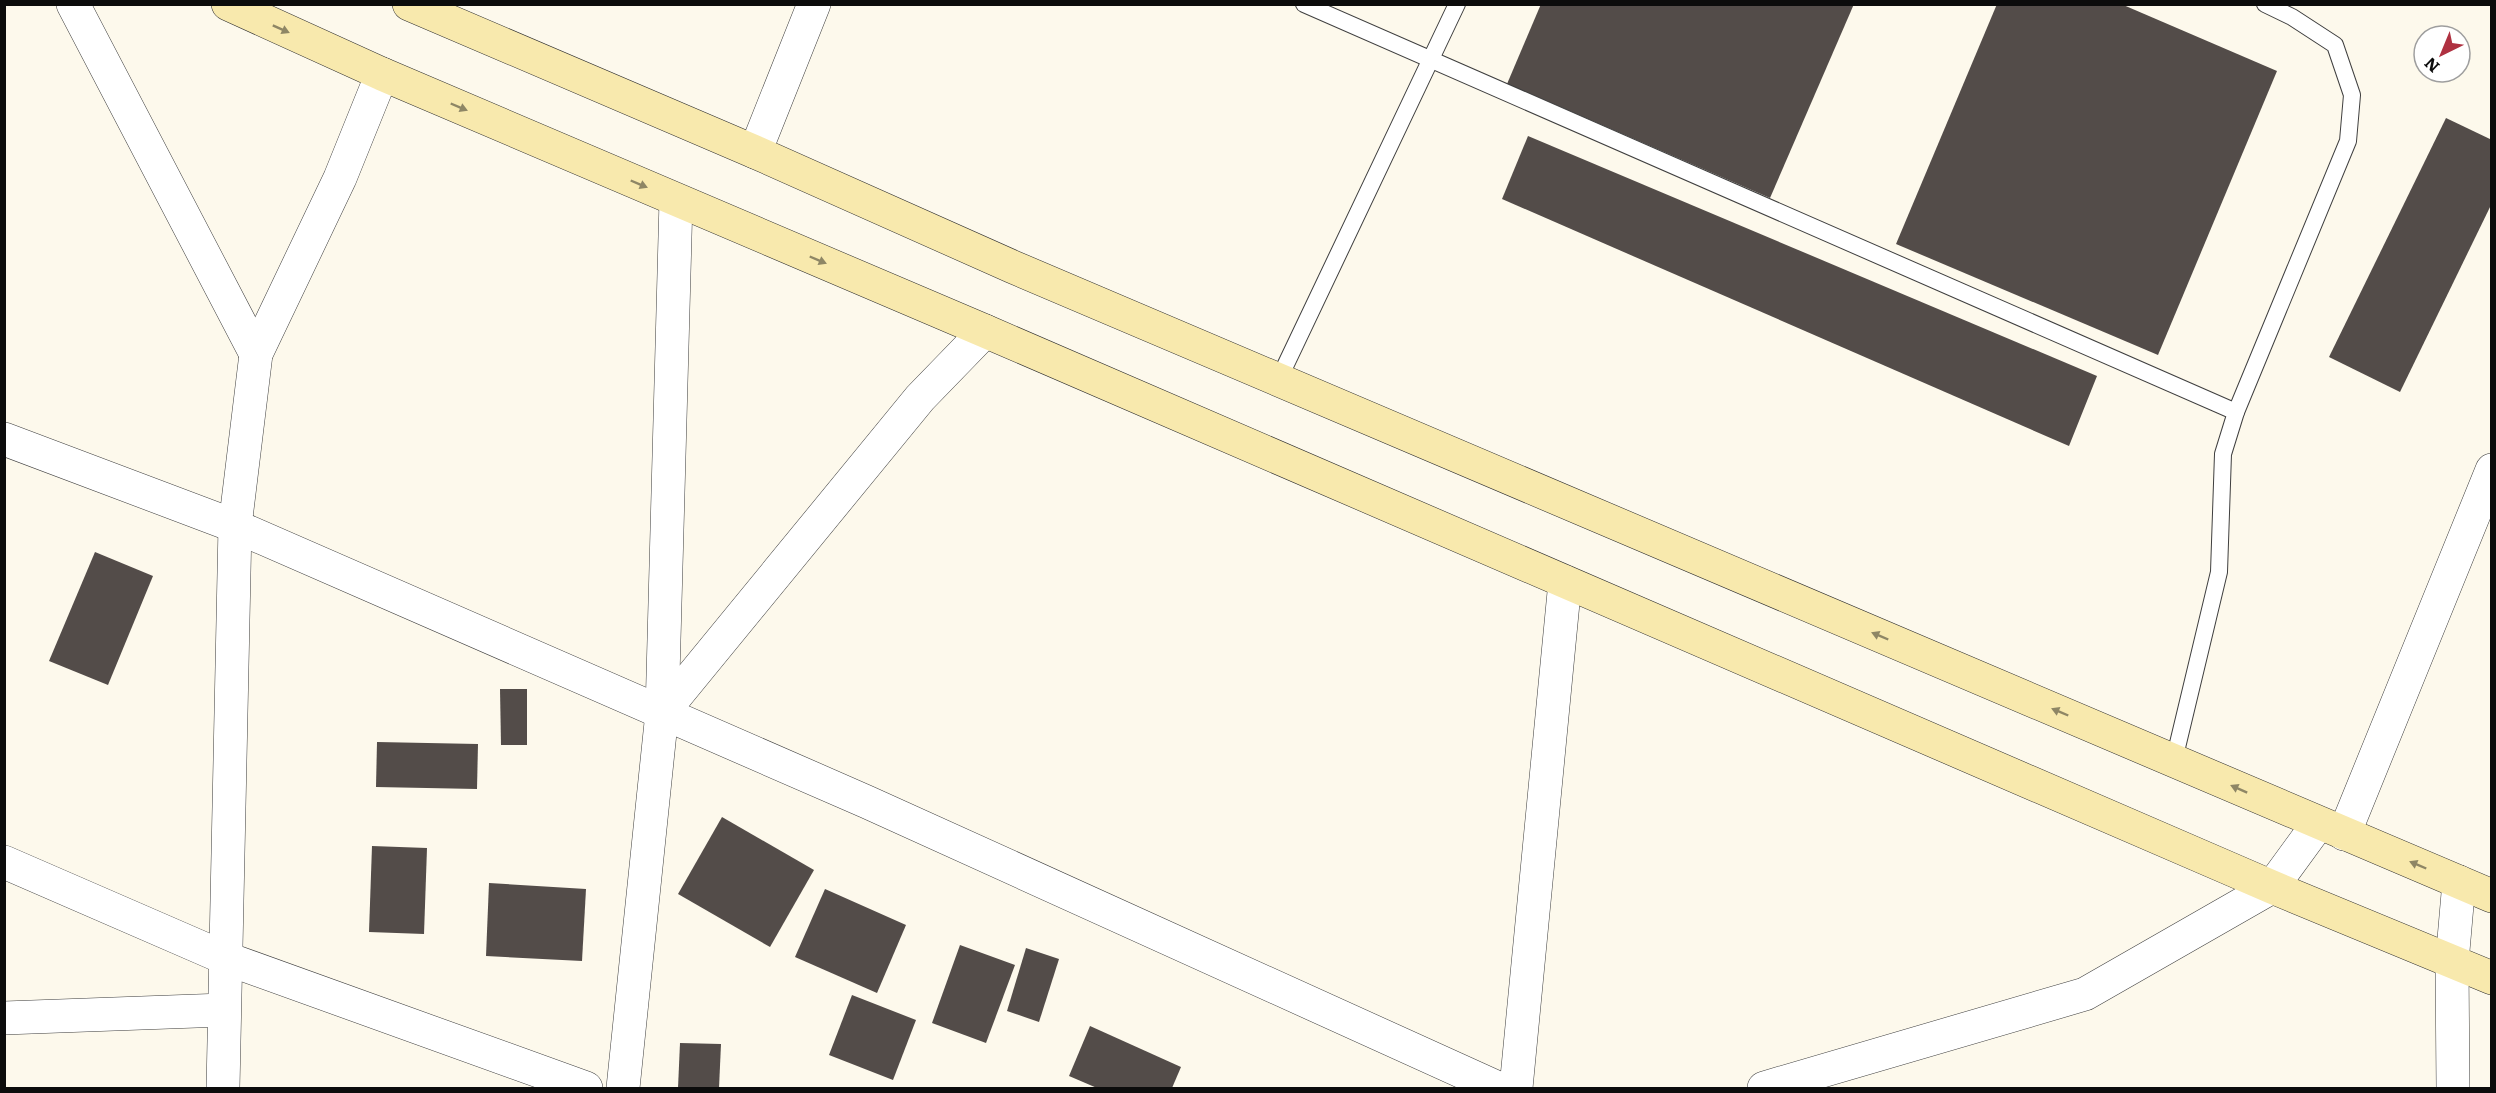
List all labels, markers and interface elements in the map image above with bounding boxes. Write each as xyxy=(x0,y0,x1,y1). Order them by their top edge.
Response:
one-way arrow xyxy=(272,24,289,33)
north arrow xyxy=(2412,24,2472,84)
text: N xyxy=(2418,52,2444,79)
one-way arrow xyxy=(451,103,468,112)
one-way arrow xyxy=(630,179,648,189)
one-way arrow xyxy=(809,256,827,265)
one-way arrow xyxy=(1872,631,1889,640)
one-way arrow xyxy=(2051,707,2068,716)
one-way arrow xyxy=(2230,783,2248,793)
one-way arrow xyxy=(2409,860,2427,870)

